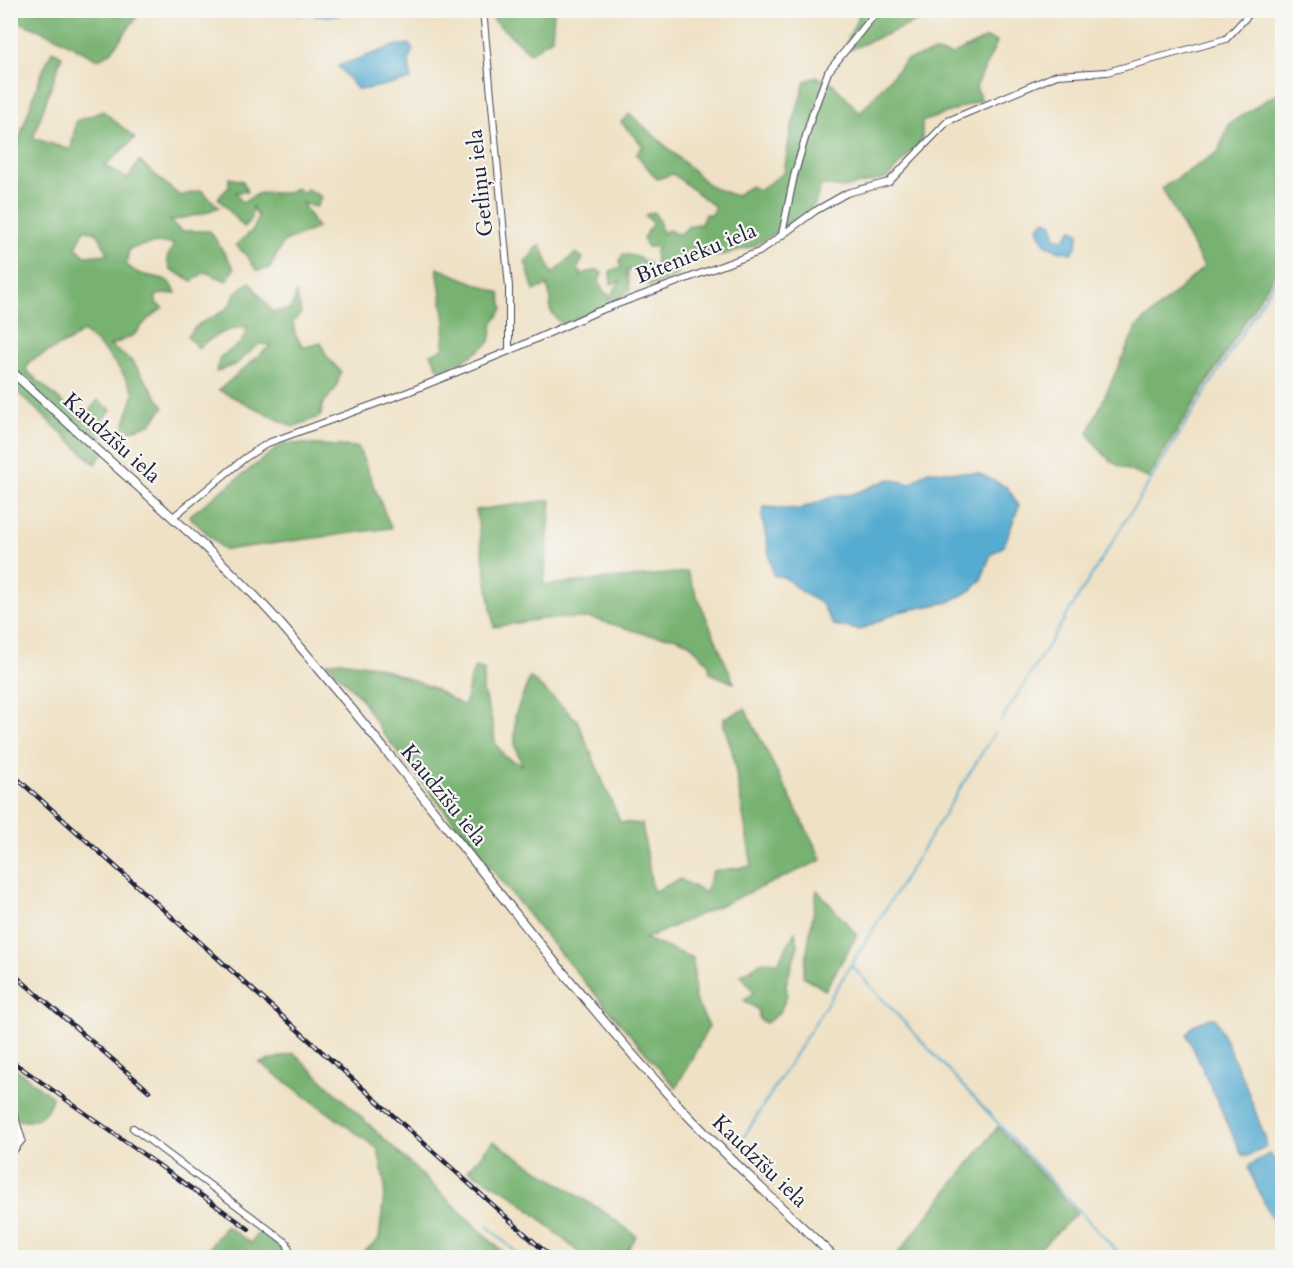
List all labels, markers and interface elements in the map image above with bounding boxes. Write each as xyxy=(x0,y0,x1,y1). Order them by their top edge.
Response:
street label: Getliņu iela xyxy=(459,127,501,238)
street label: Bitenieku iela xyxy=(631,215,761,291)
street label: Kaudzīšu iela xyxy=(56,386,168,490)
street label: Kaudzīšu iela xyxy=(394,738,495,852)
street label: Kaudzīšu iela xyxy=(705,1108,815,1215)

